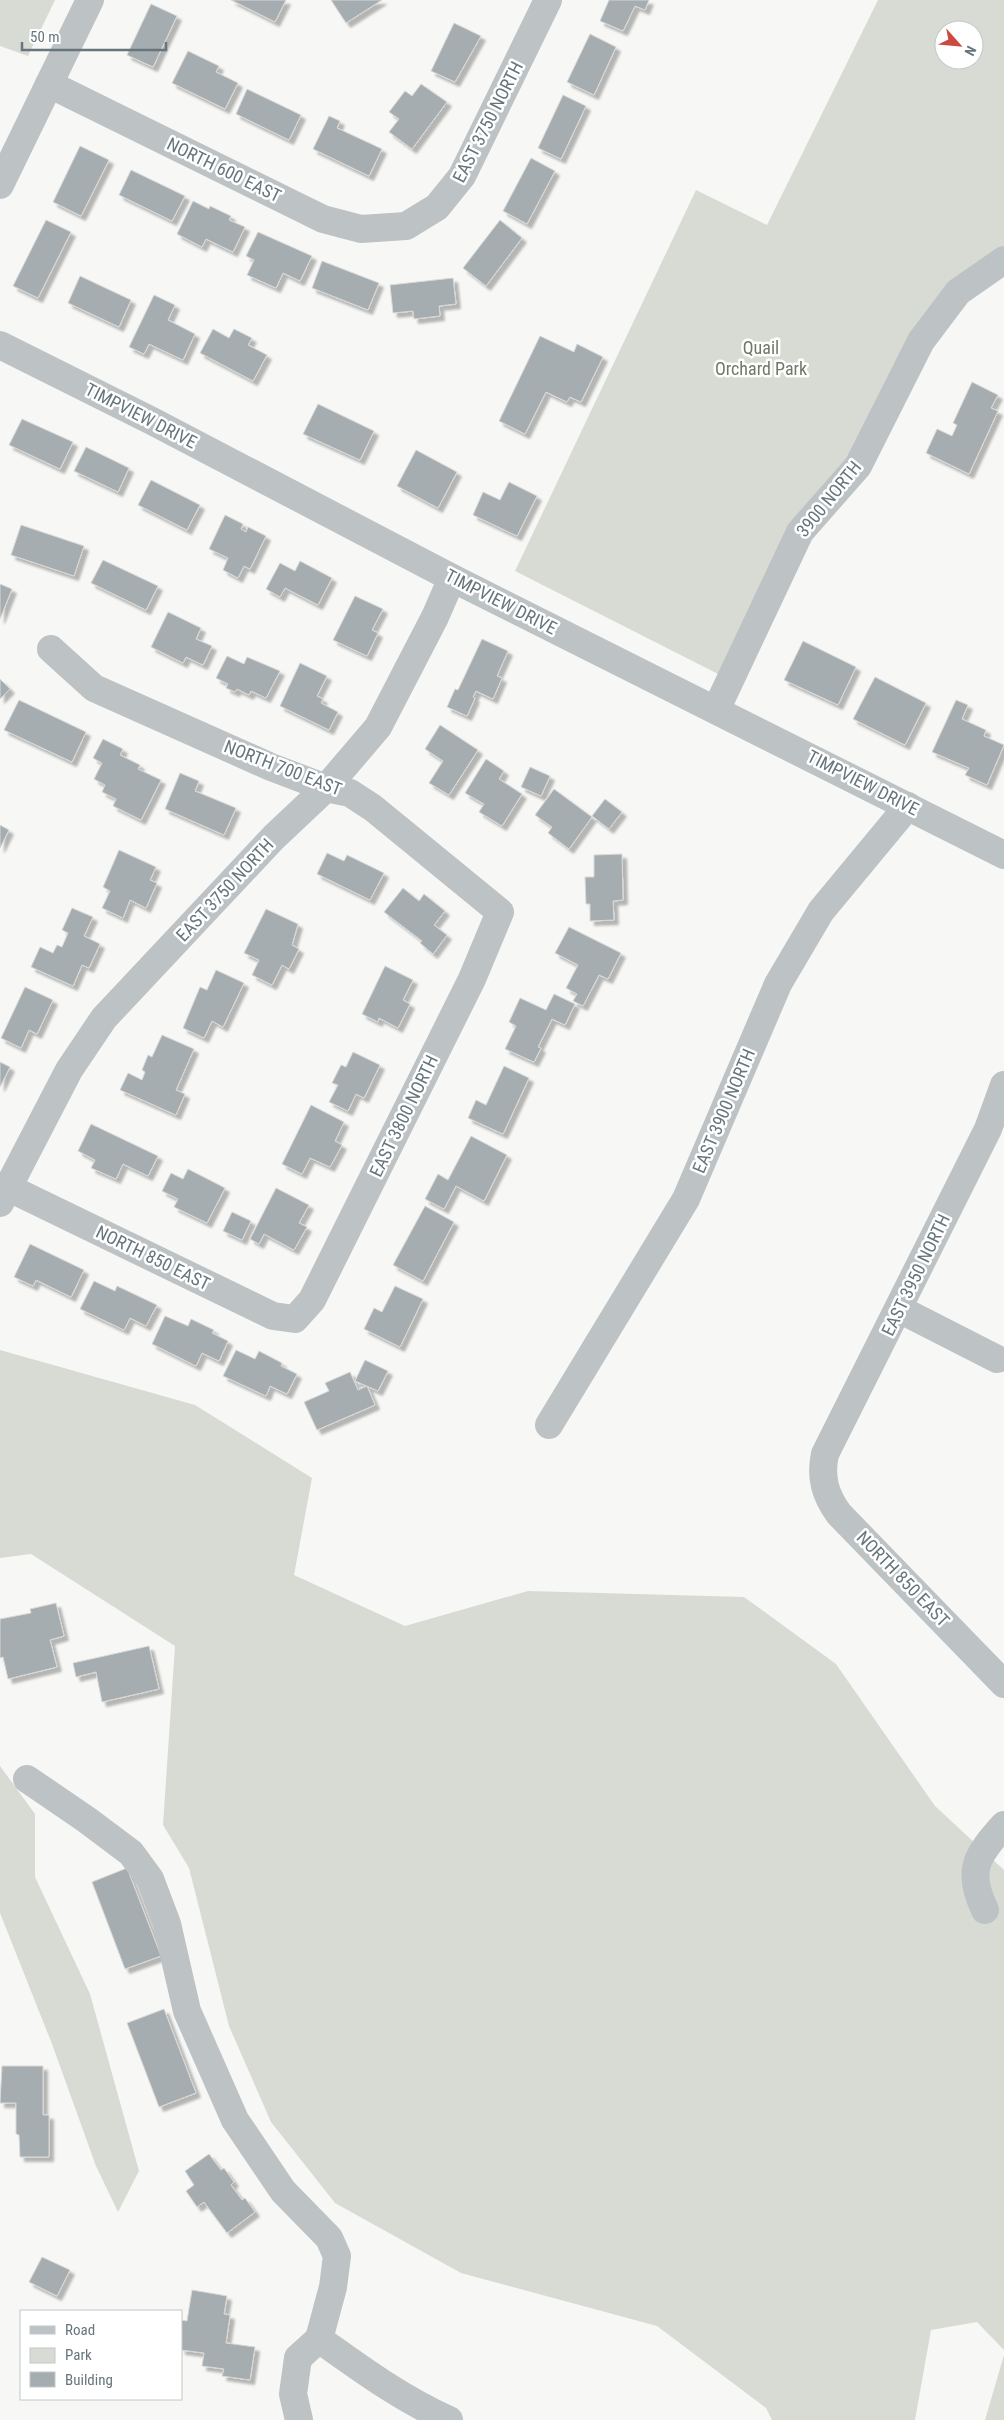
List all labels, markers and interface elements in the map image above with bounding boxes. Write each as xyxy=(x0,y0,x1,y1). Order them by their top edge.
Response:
scale bar xyxy=(22,20,166,52)
north arrow xyxy=(934,20,984,70)
text: 50 m xyxy=(30,28,60,46)
text: N xyxy=(962,43,980,58)
street label: EAST 3750 NORTH xyxy=(448,58,527,186)
street label: NORTH 600 EAST xyxy=(164,133,285,206)
park label: Quail Orchard Park xyxy=(715,337,807,379)
street label: TIMPVIEW DRIVE xyxy=(82,378,200,453)
street label: 3900 NORTH xyxy=(792,457,865,541)
street label: TIMPVIEW DRIVE xyxy=(442,564,560,639)
street label: NORTH 700 EAST xyxy=(221,735,345,800)
street label: TIMPVIEW DRIVE xyxy=(804,745,922,820)
street label: EAST 3750 NORTH xyxy=(172,834,278,945)
street label: EAST 3900 NORTH xyxy=(688,1046,759,1176)
street label: EAST 3800 NORTH xyxy=(365,1051,442,1180)
street label: EAST 3950 NORTH xyxy=(877,1210,954,1339)
street label: NORTH 850 EAST xyxy=(93,1221,214,1294)
street label: NORTH 850 EAST xyxy=(853,1527,954,1631)
legend xyxy=(20,2310,182,2400)
text: Road xyxy=(65,2321,95,2339)
text: Park xyxy=(65,2346,92,2364)
text: Building xyxy=(65,2371,113,2389)

